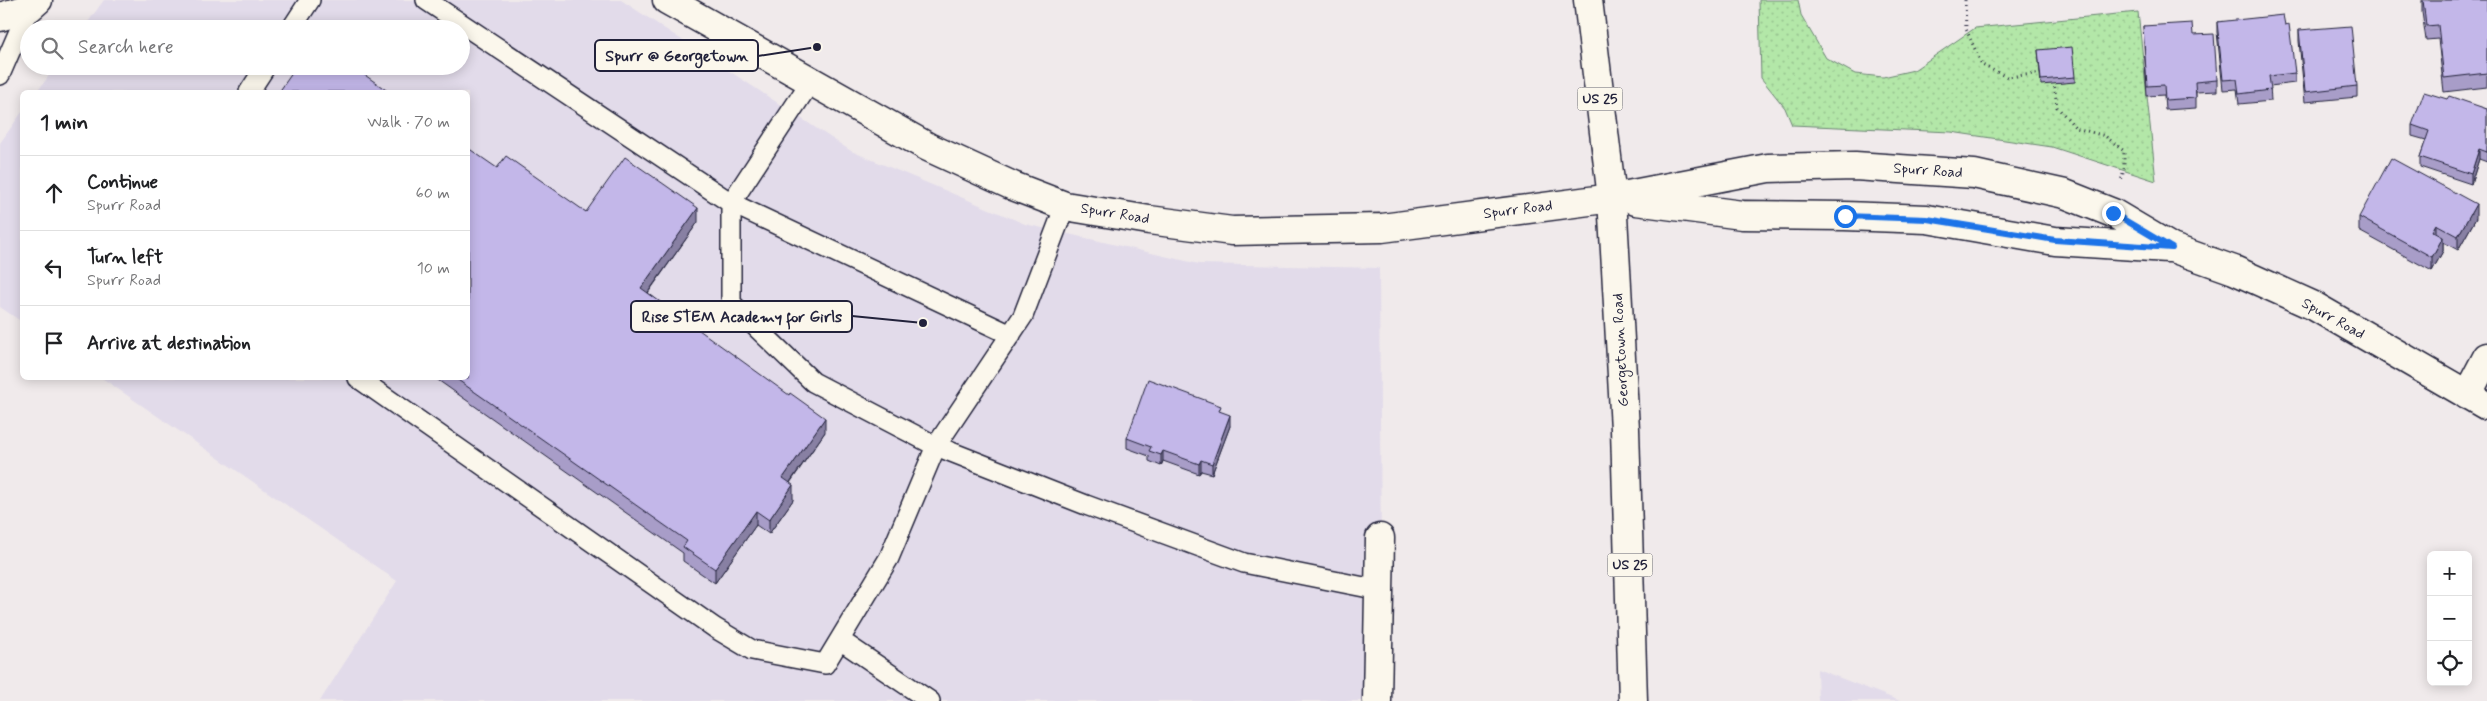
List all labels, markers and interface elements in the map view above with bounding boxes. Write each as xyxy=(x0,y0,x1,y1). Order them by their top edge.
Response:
search box xyxy=(20,20,470,75)
icon: search xyxy=(38,34,66,62)
text: Search here xyxy=(78,35,174,60)
callout: Spurr @ Georgetown xyxy=(595,40,758,71)
text: Spurr @ Georgetown xyxy=(605,46,749,69)
road number: US 25 xyxy=(1578,88,1622,110)
text: 1 min xyxy=(40,109,88,137)
text: Walk · 70 m xyxy=(367,112,450,133)
street label: Spurr Road xyxy=(1893,159,1963,183)
text: Continue xyxy=(87,170,158,195)
icon: ahead xyxy=(40,179,68,207)
text: 60 m xyxy=(416,183,450,204)
text: Spurr Road xyxy=(87,195,161,216)
street label: Spurr Road xyxy=(1482,196,1554,224)
street label: Spurr Road xyxy=(1079,199,1151,229)
route end xyxy=(2102,202,2125,225)
route start xyxy=(1834,205,1857,228)
text: Turn left xyxy=(87,245,163,270)
icon: left xyxy=(40,254,68,282)
text: 10 m xyxy=(417,258,450,279)
text: Spurr Road xyxy=(87,270,161,291)
street label: Georgetown Road xyxy=(1608,293,1635,407)
street label: Spurr Road xyxy=(2298,293,2368,345)
callout: Rise STEM Academy for Girls xyxy=(631,301,852,332)
text: Rise STEM Academy for Girls xyxy=(642,307,842,330)
icon: arrive xyxy=(40,329,68,357)
text: Arrive at destination xyxy=(87,331,251,356)
map controls xyxy=(2427,551,2472,686)
button: + xyxy=(2427,551,2472,596)
road number: US 25 xyxy=(1608,554,1652,576)
button: − xyxy=(2427,596,2472,641)
button: locate xyxy=(2427,641,2472,686)

